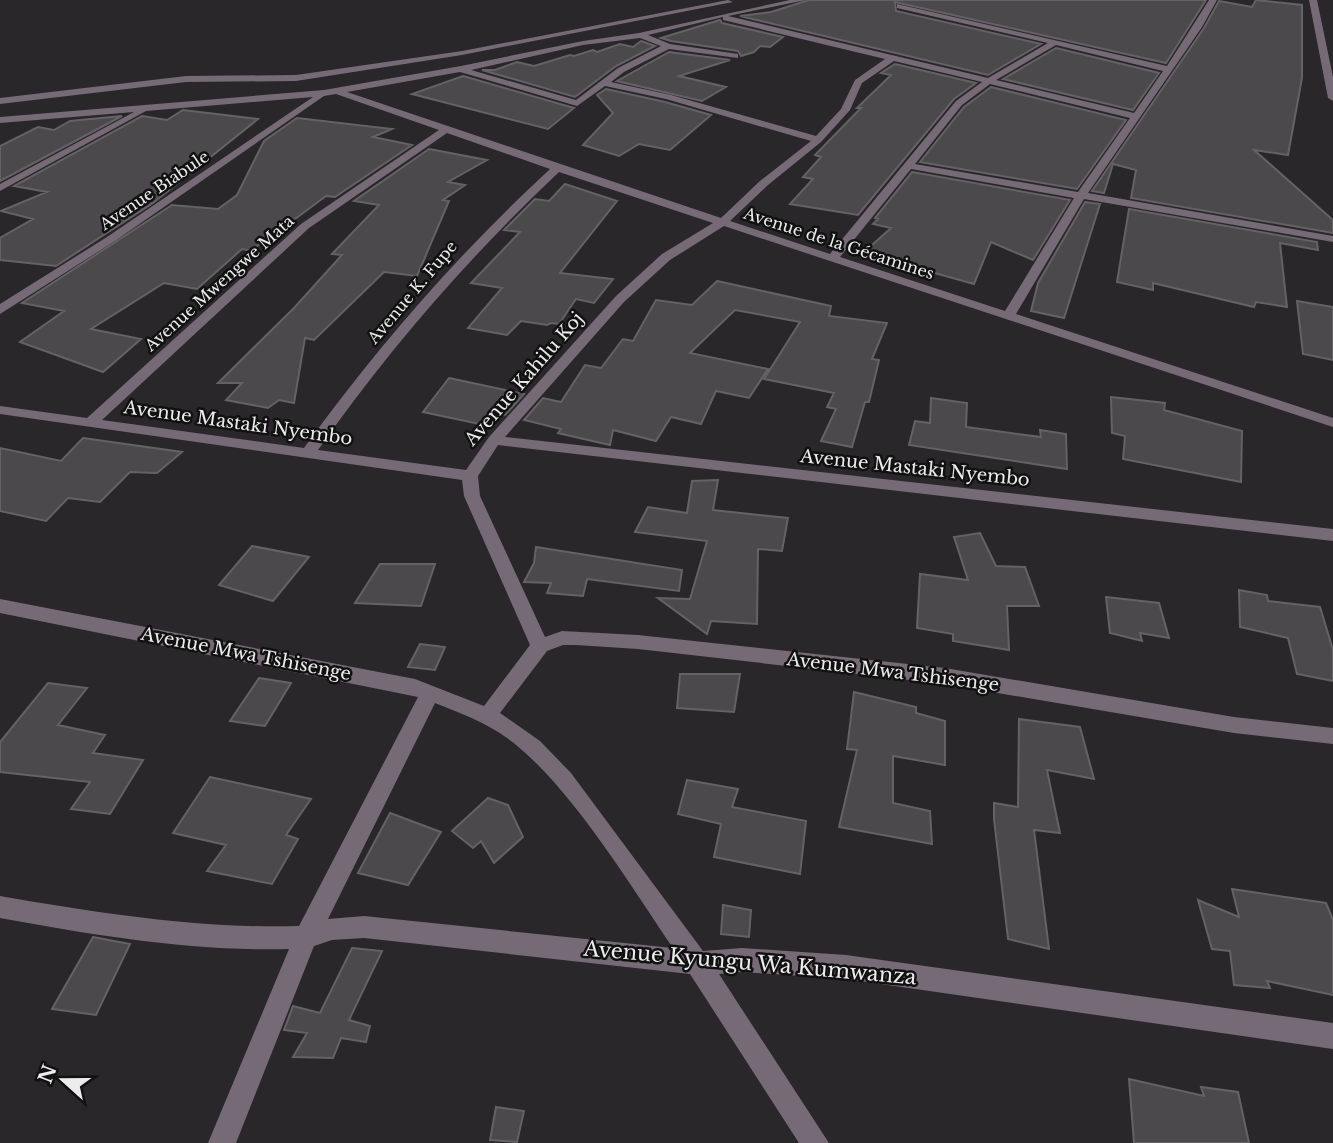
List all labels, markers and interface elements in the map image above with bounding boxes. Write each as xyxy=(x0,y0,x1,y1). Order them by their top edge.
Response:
street label: Avenue Biabule xyxy=(95,146,213,235)
street label: Avenue de la Gécamines xyxy=(740,202,937,283)
street label: Avenue Mwengwe Mata xyxy=(139,211,298,356)
street label: Avenue K. Fupe xyxy=(362,236,461,348)
street label: Avenue Kahilu Koj xyxy=(459,308,588,451)
street label: Avenue Mastaki Nyembo xyxy=(121,396,354,450)
street label: Avenue Mastaki Nyembo xyxy=(798,445,1031,491)
street label: Avenue Mwa Tshisenge xyxy=(138,623,353,685)
street label: Avenue Mwa Tshisenge xyxy=(785,648,1000,696)
street label: Avenue Kyungu Wa Kumwanza xyxy=(581,935,918,991)
north arrow xyxy=(28,1045,98,1115)
text: N xyxy=(34,1062,62,1087)

